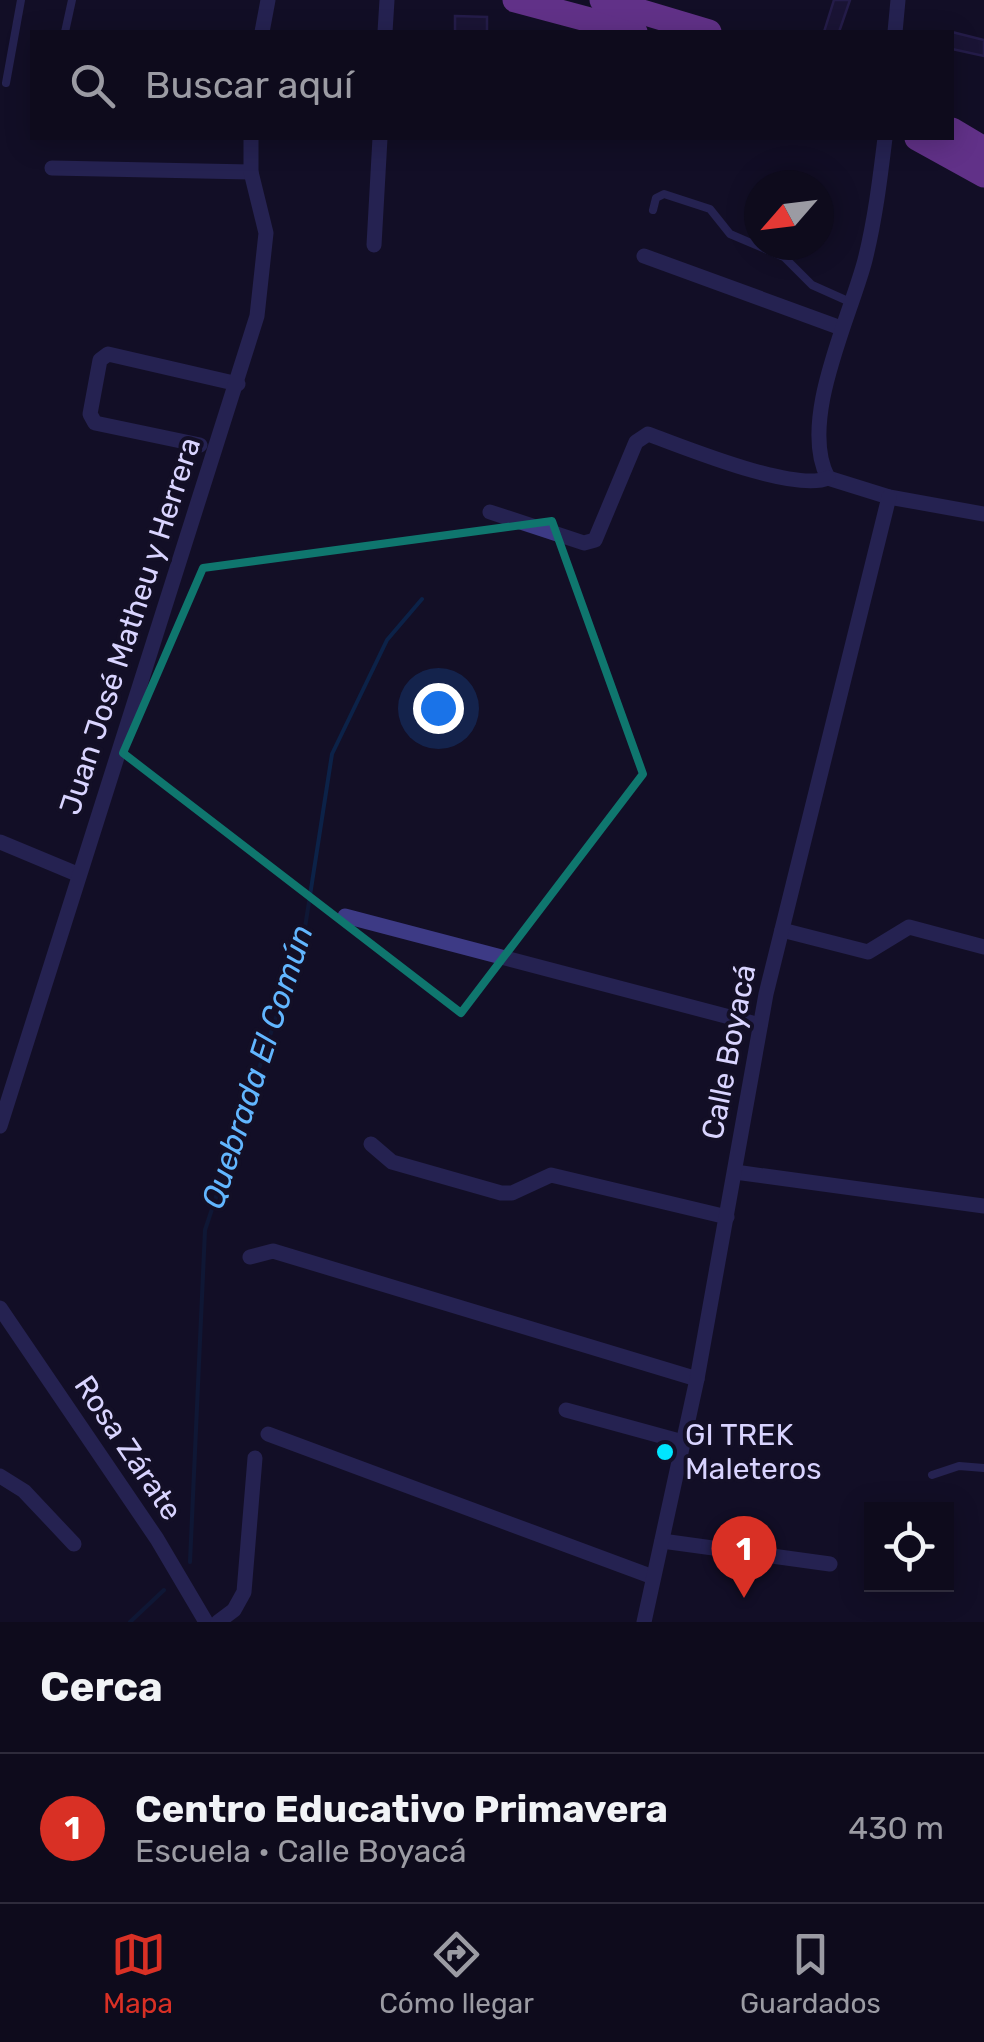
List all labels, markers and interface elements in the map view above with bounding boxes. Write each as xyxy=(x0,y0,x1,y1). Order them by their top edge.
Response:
search box xyxy=(30,30,954,140)
icon: search xyxy=(65,58,120,113)
text: Buscar aquí xyxy=(145,62,353,108)
north arrow xyxy=(744,170,834,260)
street label: Juan José Matheu y Herrera xyxy=(52,433,208,819)
your location xyxy=(413,683,464,734)
water label: Quebrada El Común xyxy=(193,920,321,1214)
street label: Calle Boyacá xyxy=(694,961,764,1143)
street label: Rosa Zárate xyxy=(67,1369,189,1527)
place label: GI TREK Maleteros xyxy=(685,1417,822,1487)
marker: GI TREK Maleteros xyxy=(654,1441,676,1463)
map controls xyxy=(864,1502,954,1592)
button: locate xyxy=(864,1502,954,1592)
pin: 1 xyxy=(712,1516,776,1598)
text: Cerca xyxy=(40,1662,163,1712)
text: Centro Educativo Primavera xyxy=(135,1786,668,1832)
text: 1 xyxy=(65,1809,80,1847)
text: 430 m xyxy=(848,1809,944,1847)
text: Escuela · Calle Boyacá xyxy=(135,1832,467,1870)
tab: Mapa xyxy=(103,1927,173,2020)
tab: Cómo llegar xyxy=(379,1927,534,2020)
tab: Guardados xyxy=(740,1927,881,2020)

